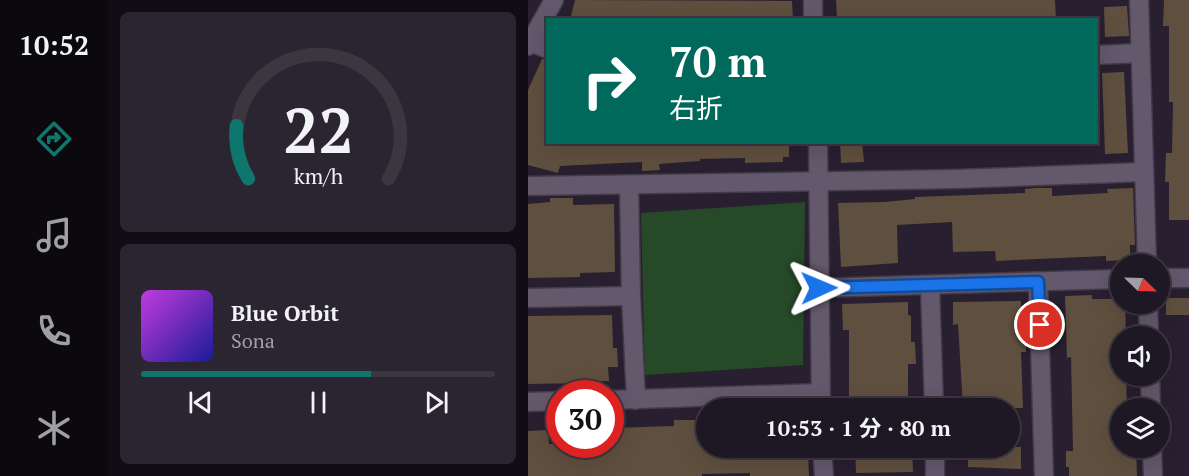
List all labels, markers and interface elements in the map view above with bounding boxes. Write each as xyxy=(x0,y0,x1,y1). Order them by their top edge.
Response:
text: 10:52 xyxy=(19,27,89,63)
text: 70 m xyxy=(669,33,767,89)
icon: right xyxy=(570,42,648,120)
text: 22 xyxy=(283,88,353,171)
text: 右折 xyxy=(669,90,723,126)
icon: directions xyxy=(33,118,75,160)
text: km/h xyxy=(293,162,343,190)
icon: music xyxy=(33,214,75,256)
north arrow xyxy=(1110,254,1170,314)
map controls xyxy=(1110,254,1170,458)
position arrow xyxy=(787,256,851,320)
text: Blue Orbit xyxy=(231,298,339,327)
pin xyxy=(1014,299,1065,350)
icon: arrive xyxy=(1023,308,1056,341)
icon: phone xyxy=(33,310,75,352)
button: sound xyxy=(1110,326,1170,386)
text: Sona xyxy=(231,327,275,354)
speed limit sign: 30 xyxy=(546,380,624,458)
icon: previous xyxy=(184,386,217,419)
icon: pause xyxy=(302,386,335,419)
icon: next xyxy=(420,386,453,419)
button: layers xyxy=(1110,398,1170,458)
icon: climate xyxy=(33,407,75,449)
text: 10:53 · 1 分 · 80 m xyxy=(765,413,951,442)

